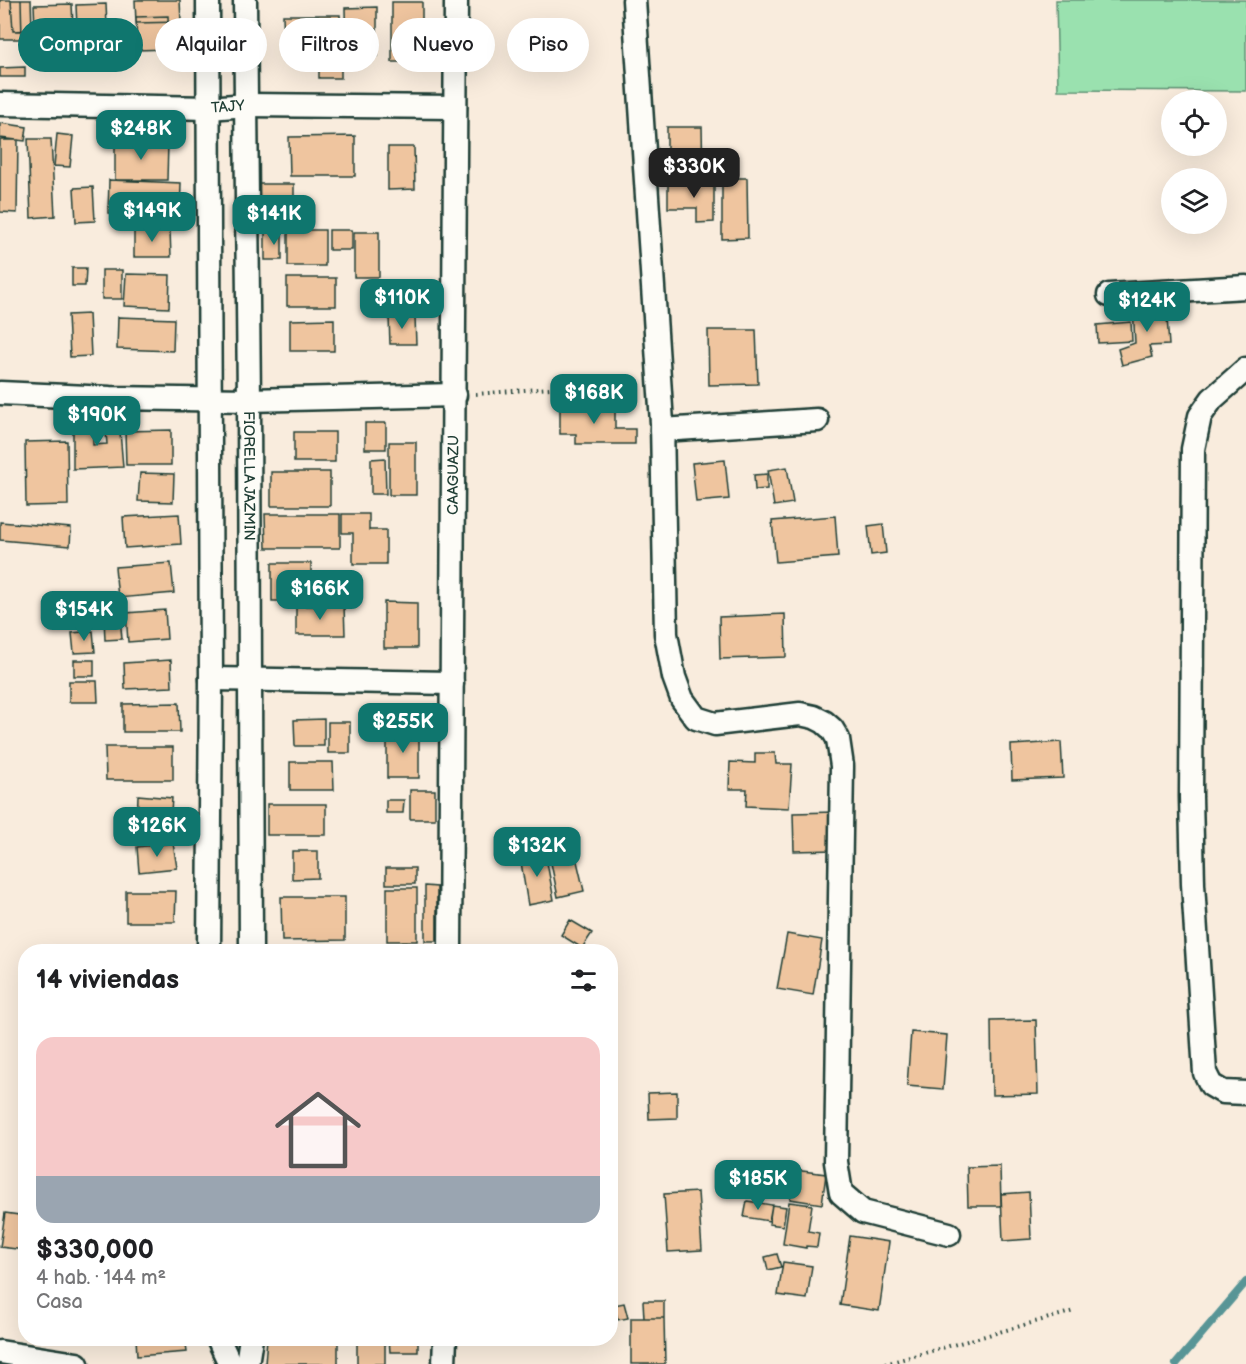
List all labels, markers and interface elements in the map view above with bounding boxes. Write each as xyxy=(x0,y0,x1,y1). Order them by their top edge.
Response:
chip: Comprar xyxy=(18,18,143,72)
chip: Alquilar xyxy=(155,18,267,72)
chip: Filtros xyxy=(279,18,379,72)
chip: Nuevo xyxy=(391,18,495,72)
chip: Piso xyxy=(507,18,589,72)
map controls xyxy=(1161,90,1227,234)
button: locate xyxy=(1161,90,1227,156)
street label: TAJY xyxy=(210,96,246,117)
pin: $248K xyxy=(99,110,183,161)
text: $248K xyxy=(110,117,172,141)
pin: $330K xyxy=(652,148,736,199)
text: $330K xyxy=(663,155,725,179)
button: layers xyxy=(1161,168,1227,234)
pin: $149K xyxy=(110,192,194,243)
pin: $141K xyxy=(232,195,316,246)
text: $149K xyxy=(123,199,181,223)
text: $141K xyxy=(247,202,302,226)
pin: $110K xyxy=(360,279,444,330)
pin: $124K xyxy=(1105,282,1189,333)
text: $110K xyxy=(374,286,430,310)
text: $124K xyxy=(1118,289,1176,313)
pin: $168K xyxy=(552,374,636,425)
text: $168K xyxy=(564,381,624,405)
pin: $190K xyxy=(55,396,139,447)
text: $190K xyxy=(67,403,127,427)
street label: FIORELLA JAZMIN xyxy=(240,411,259,541)
street label: CAAGUAZU xyxy=(443,435,463,515)
pin: $166K xyxy=(278,570,362,621)
text: $166K xyxy=(290,577,350,601)
pin: $154K xyxy=(42,591,126,642)
text: $154K xyxy=(55,598,113,622)
pin: $255K xyxy=(361,703,445,754)
text: $255K xyxy=(372,710,434,734)
pin: $126K xyxy=(115,807,199,858)
text: $126K xyxy=(127,814,187,838)
pin: $132K xyxy=(495,827,579,878)
text: $132K xyxy=(508,834,566,858)
icon: filters xyxy=(567,964,600,997)
text: 14 viviendas xyxy=(36,965,179,996)
icon: home xyxy=(264,1076,372,1184)
pin: $185K xyxy=(716,1160,800,1211)
text: $185K xyxy=(729,1167,787,1191)
text: $330,000 xyxy=(36,1235,154,1266)
text: 4 hab. · 144 m² xyxy=(36,1266,166,1290)
text: Casa xyxy=(36,1290,83,1314)

